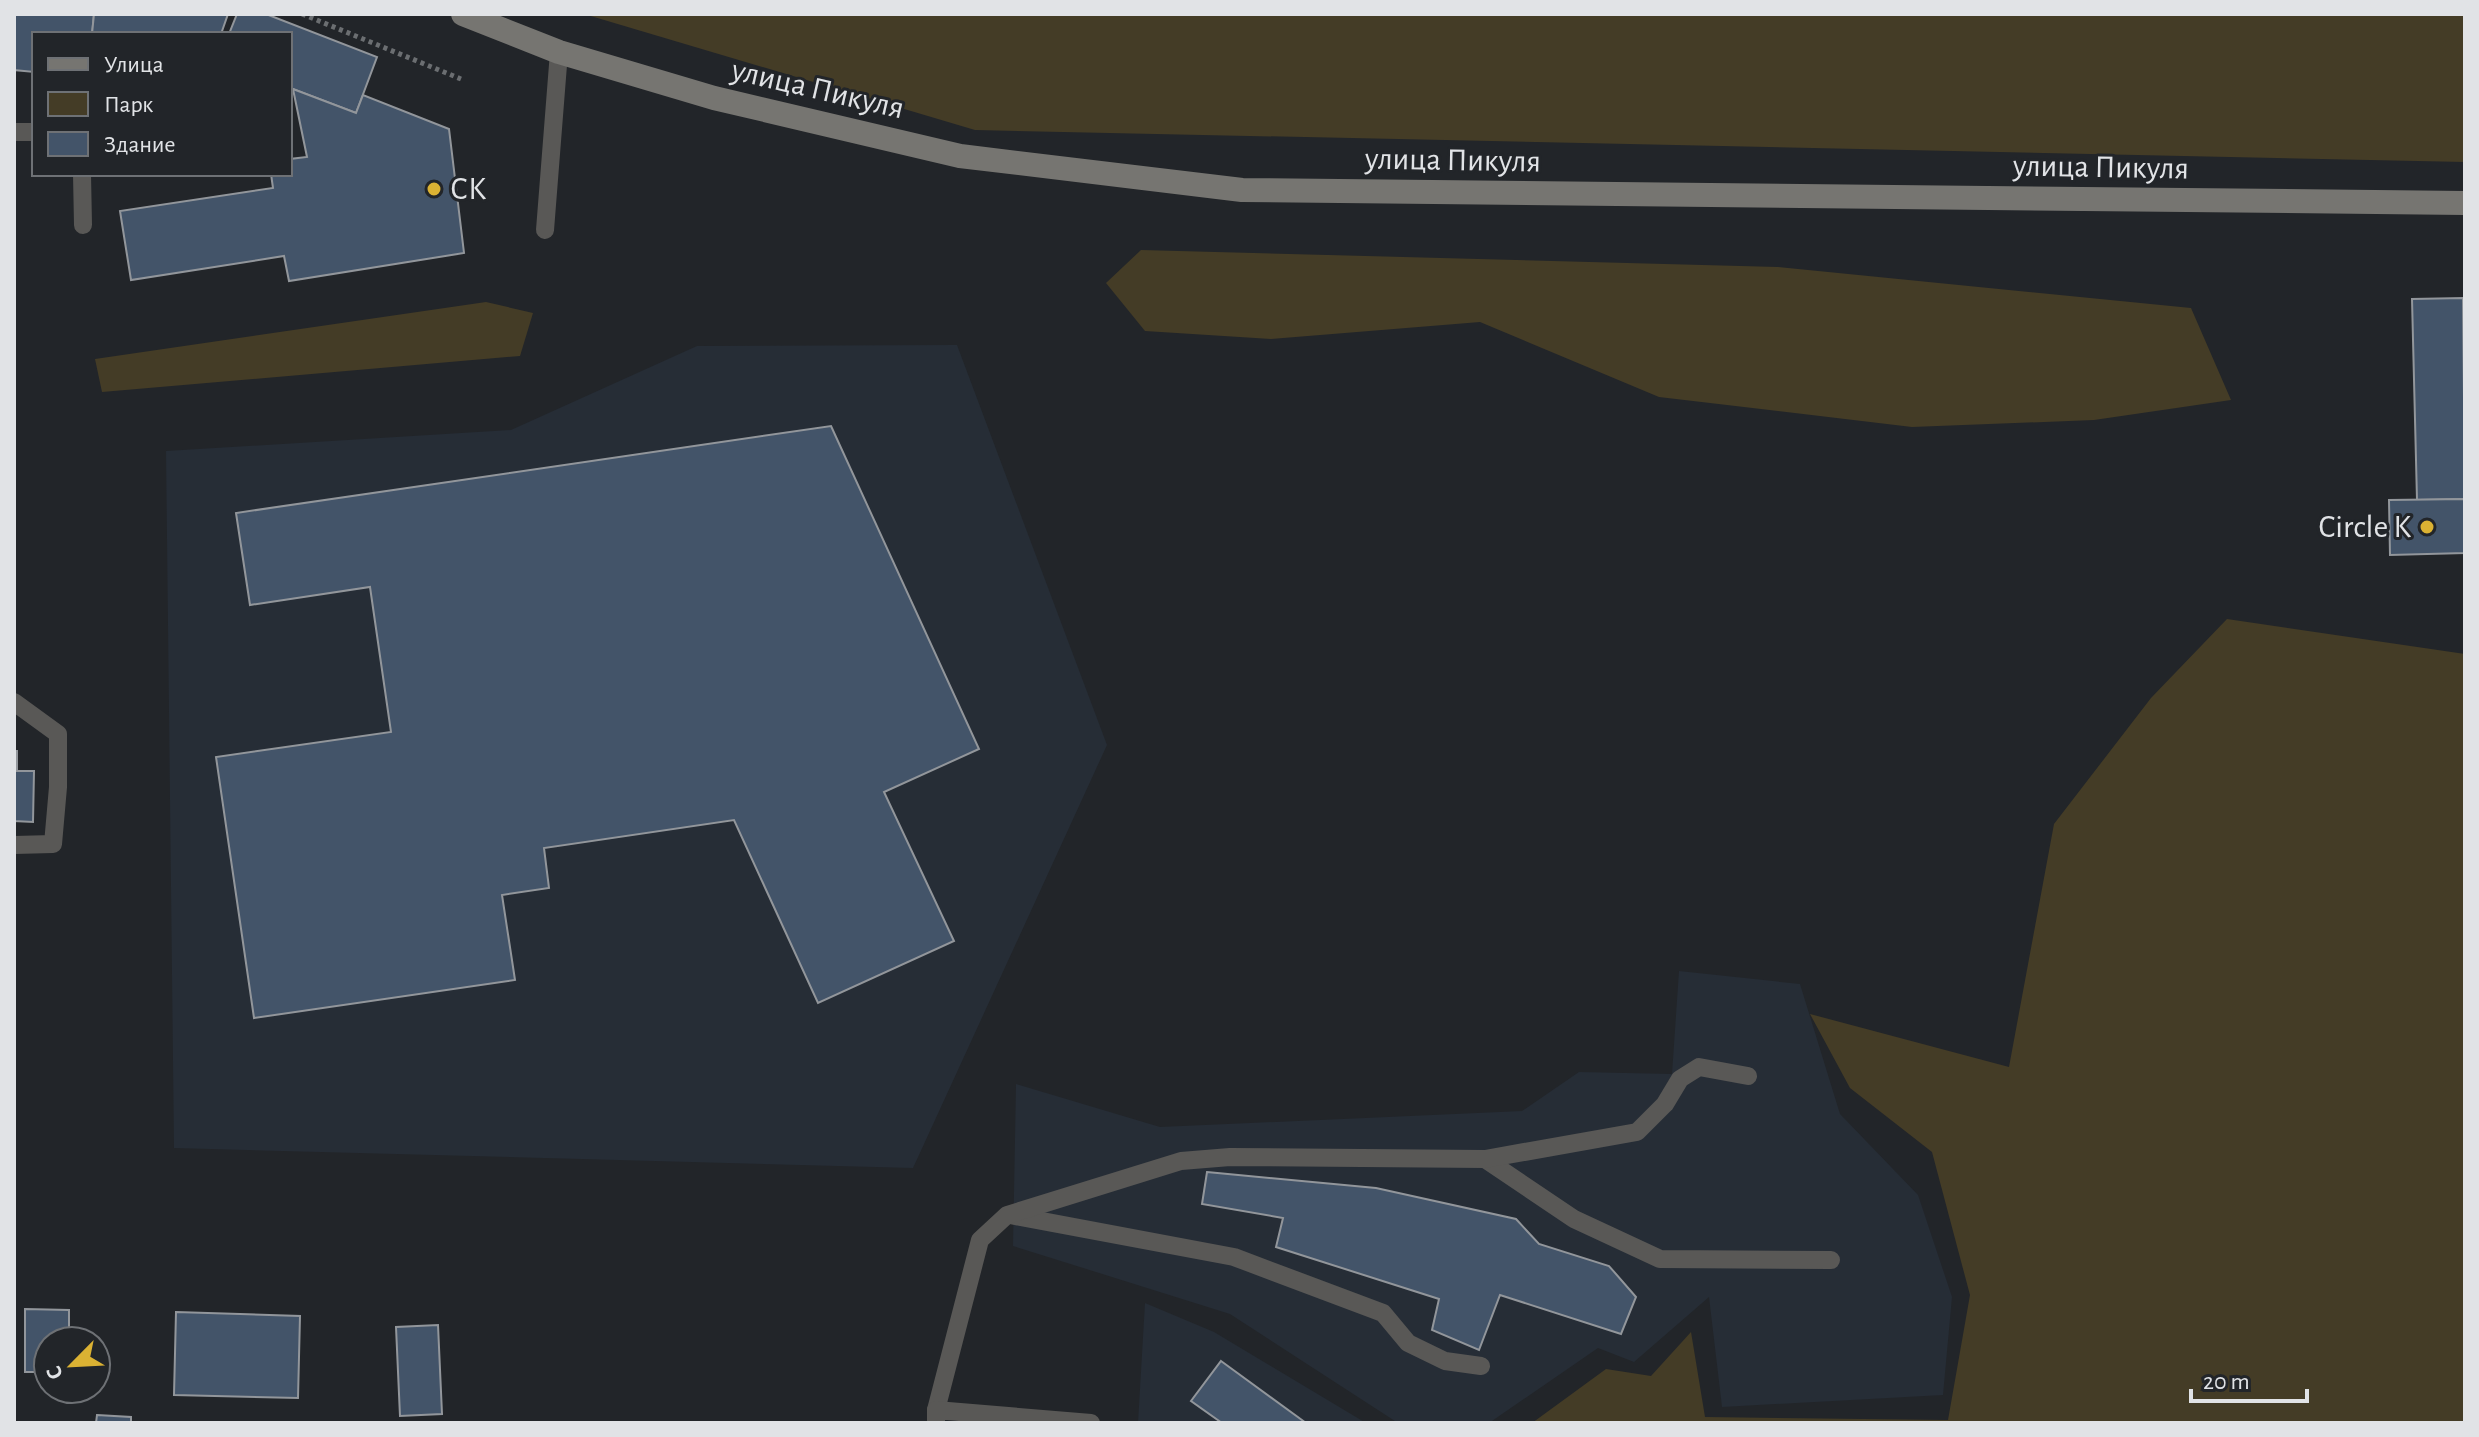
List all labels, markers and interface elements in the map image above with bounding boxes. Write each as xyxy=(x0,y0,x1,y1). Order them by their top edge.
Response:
legend xyxy=(32,32,292,176)
text: Улица xyxy=(104,53,164,77)
street label: улица Пикуля xyxy=(728,53,907,124)
text: Парк xyxy=(104,93,153,117)
text: Здание xyxy=(104,133,175,157)
street label: улица Пикуля xyxy=(1364,142,1541,178)
street label: улица Пикуля xyxy=(2012,149,2189,185)
place label: СК xyxy=(450,173,487,205)
marker: СК xyxy=(425,180,443,198)
place label: Circle K xyxy=(2319,511,2411,543)
marker: Circle K xyxy=(2418,518,2436,536)
north arrow xyxy=(32,1325,112,1405)
scale bar xyxy=(2191,1353,2307,1403)
text: С xyxy=(42,1363,67,1383)
text: 20 m xyxy=(2203,1370,2250,1394)

